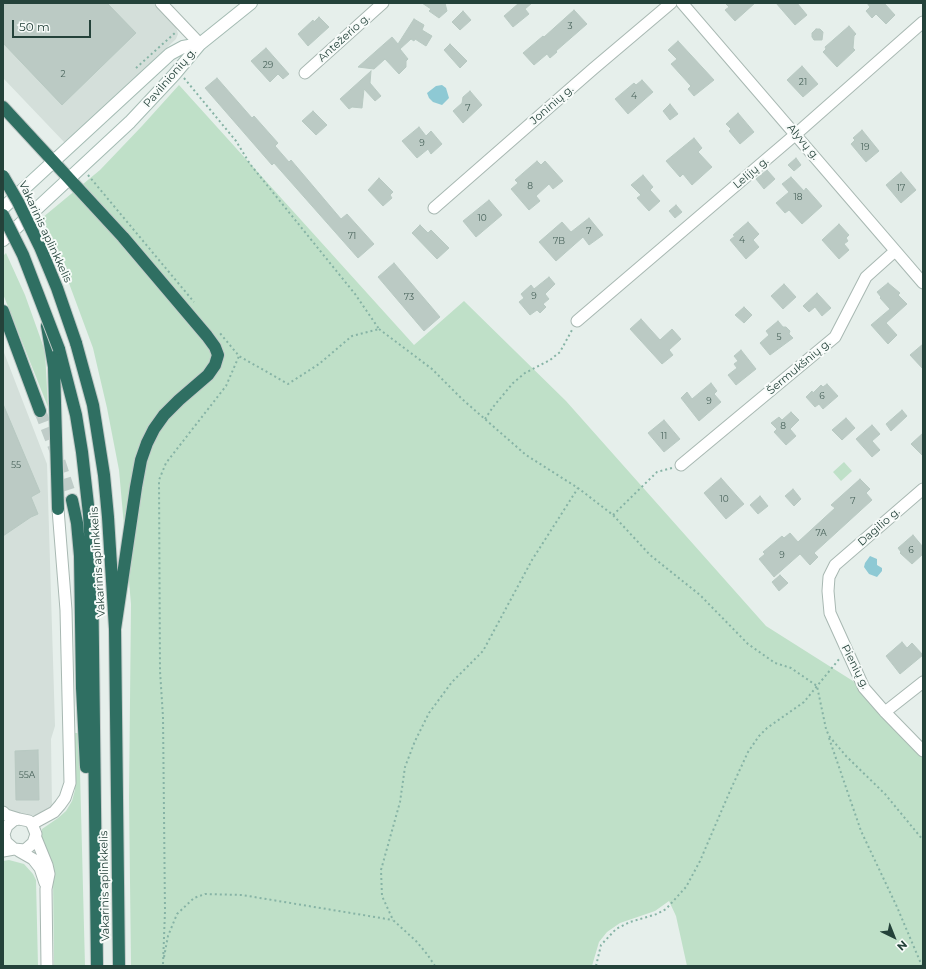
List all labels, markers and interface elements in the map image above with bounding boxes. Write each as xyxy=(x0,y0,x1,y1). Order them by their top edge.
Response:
street label: Antežerio g. xyxy=(315,11,373,65)
scale bar xyxy=(14,12,93,38)
text: 50 m xyxy=(19,19,50,34)
house number: 3 xyxy=(567,21,573,31)
street label: Pavilnionių g. xyxy=(141,46,199,110)
house number: 29 xyxy=(263,60,273,70)
house number: 2 xyxy=(60,69,66,79)
house number: 21 xyxy=(799,77,807,87)
street label: Joninių g. xyxy=(528,83,576,127)
house number: 4 xyxy=(631,91,637,101)
house number: 7 xyxy=(465,103,471,113)
street label: Alyvų g. xyxy=(784,121,822,163)
house number: 9 xyxy=(419,138,425,148)
house number: 19 xyxy=(861,142,869,152)
street label: Lelijų g. xyxy=(731,154,771,192)
street label: Vakarinis aplinkkelis xyxy=(16,179,74,285)
house number: 8 xyxy=(527,181,533,191)
house number: 17 xyxy=(897,183,905,193)
house number: 18 xyxy=(794,192,802,202)
house number: 10 xyxy=(477,213,487,223)
house number: 7 xyxy=(586,226,592,236)
house number: 71 xyxy=(348,231,356,241)
house number: 4 xyxy=(739,235,745,245)
house number: 7B xyxy=(553,236,565,246)
house number: 9 xyxy=(531,291,537,301)
house number: 73 xyxy=(404,292,414,302)
house number: 5 xyxy=(776,332,782,342)
street label: Šermukšnių g. xyxy=(764,337,834,397)
house number: 6 xyxy=(819,391,825,401)
house number: 9 xyxy=(706,396,712,406)
house number: 8 xyxy=(780,421,786,431)
house number: 11 xyxy=(661,431,667,441)
house number: 55 xyxy=(11,460,21,470)
house number: 10 xyxy=(719,494,729,504)
house number: 7 xyxy=(850,496,856,506)
street label: Dagilio g. xyxy=(855,505,903,549)
street label: Vakarinis aplinkkelis xyxy=(88,506,108,618)
house number: 7A xyxy=(815,528,827,538)
house number: 6 xyxy=(908,545,914,555)
house number: 9 xyxy=(779,550,785,560)
street label: Pienių g. xyxy=(838,643,872,691)
house number: 55A xyxy=(19,770,35,780)
street label: Vakarinis aplinkkelis xyxy=(97,831,113,941)
north arrow xyxy=(874,917,914,957)
text: N xyxy=(894,938,910,954)

